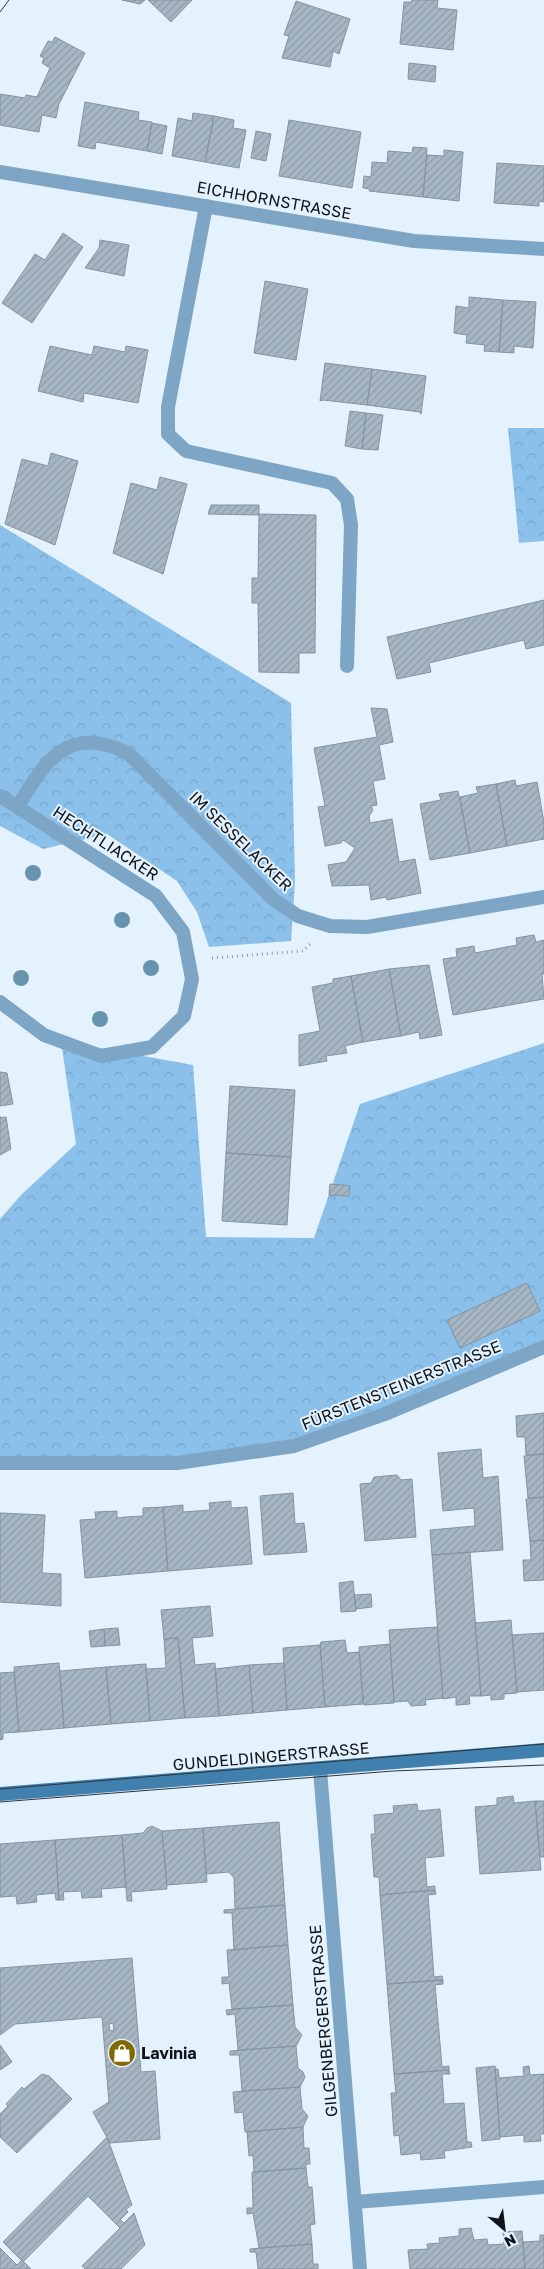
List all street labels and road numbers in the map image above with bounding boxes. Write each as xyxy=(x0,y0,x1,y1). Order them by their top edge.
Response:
street label: EICHHORNSTRASSE xyxy=(195,177,353,223)
street label: IM SESSELACKER xyxy=(185,787,297,895)
street label: HECHTLIACKER xyxy=(49,801,163,885)
street label: FÜRSTENSTEINERSTRASSE xyxy=(298,1336,504,1434)
street label: GUNDELDINGERSTRASSE xyxy=(172,1737,370,1775)
street label: GILGENBERGERSTRASSE xyxy=(305,1924,341,2118)

